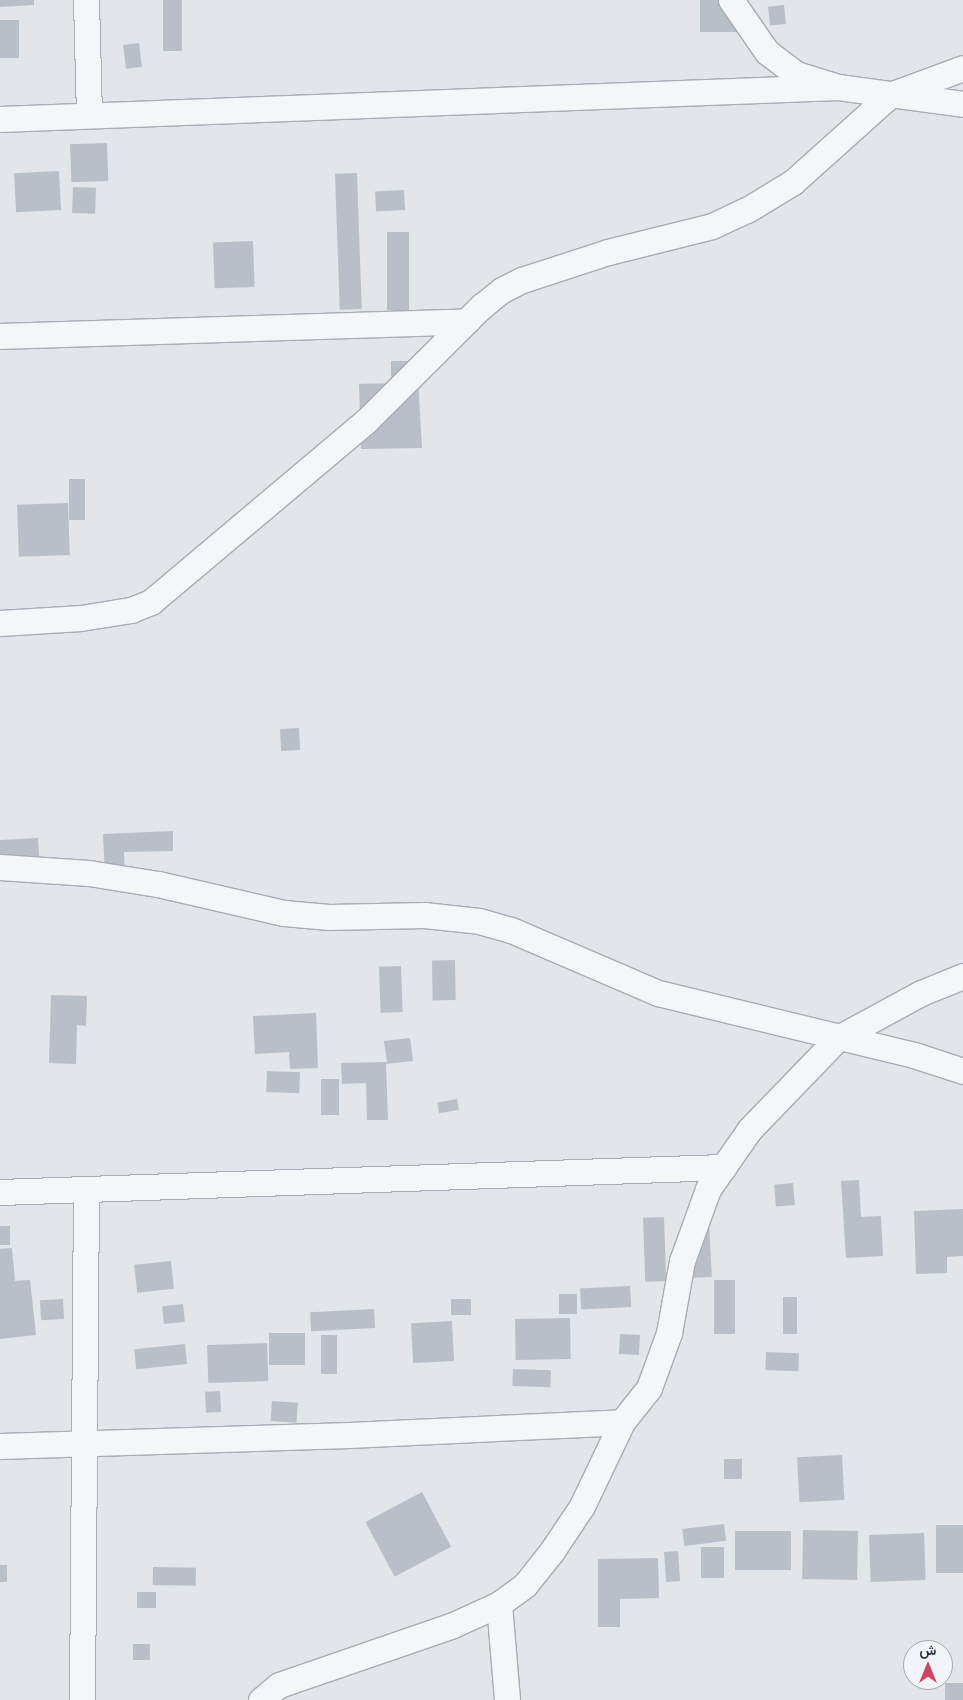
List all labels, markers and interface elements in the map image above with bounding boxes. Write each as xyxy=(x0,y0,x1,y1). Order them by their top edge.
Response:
north arrow xyxy=(903,1640,953,1690)
text: ش xyxy=(920,1642,936,1659)

